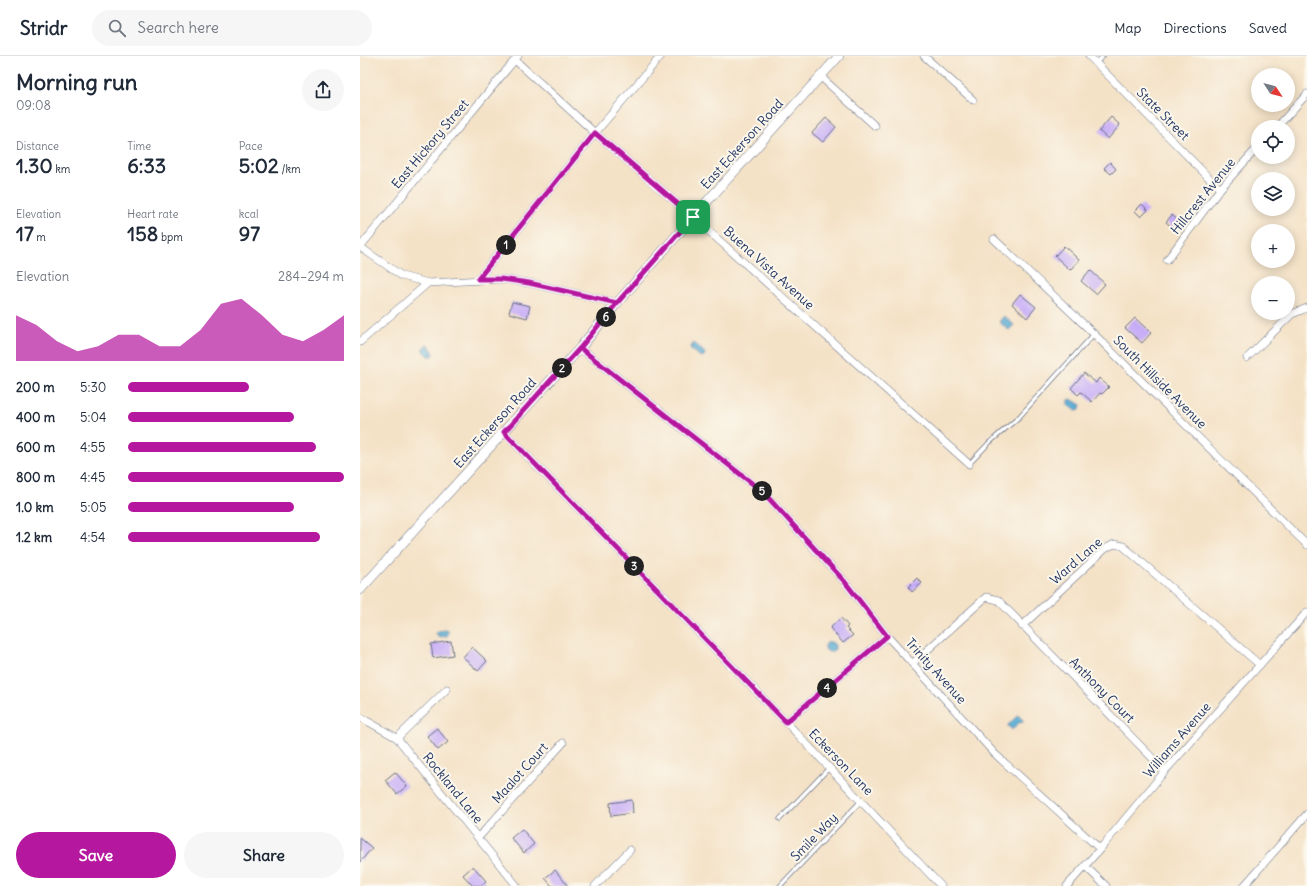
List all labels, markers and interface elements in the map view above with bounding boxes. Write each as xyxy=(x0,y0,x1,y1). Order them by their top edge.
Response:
search box xyxy=(92,10,372,46)
text: Stridr xyxy=(20,16,68,40)
icon: search xyxy=(106,17,128,39)
text: Search here xyxy=(138,18,219,37)
text: Map xyxy=(1114,19,1141,37)
text: Directions xyxy=(1163,19,1227,37)
text: Saved xyxy=(1249,19,1287,37)
text: Morning run xyxy=(16,68,138,96)
north arrow xyxy=(1251,68,1295,112)
map controls xyxy=(1251,68,1295,320)
button: share xyxy=(302,69,344,111)
street label: State Street xyxy=(1133,84,1193,144)
street label: East Hickory Street xyxy=(388,95,473,192)
street label: East Eckerson Road xyxy=(697,95,787,193)
text: 09:08 xyxy=(16,97,51,114)
button: locate xyxy=(1251,120,1295,164)
text: Distance xyxy=(16,139,59,153)
text: Time xyxy=(127,139,151,153)
text: Pace xyxy=(239,139,263,153)
text: 1.30 xyxy=(16,153,53,178)
text: 6:33 xyxy=(127,153,166,178)
text: 5:02 xyxy=(239,153,279,178)
street label: Hillcrest Avenue xyxy=(1167,154,1239,238)
text: km xyxy=(53,162,70,176)
text: /km xyxy=(279,162,301,176)
button: layers xyxy=(1251,172,1295,216)
pin xyxy=(676,200,710,234)
icon: arrive xyxy=(682,206,704,228)
text: Elevation xyxy=(16,207,61,221)
text: Heart rate xyxy=(127,207,178,221)
text: kcal xyxy=(239,207,258,221)
text: 17 xyxy=(16,221,34,246)
text: 158 xyxy=(127,221,158,246)
text: 97 xyxy=(239,221,260,246)
street label: Buena Vista Avenue xyxy=(720,223,818,313)
button: + xyxy=(1251,224,1295,268)
text: m xyxy=(34,230,46,244)
text: bpm xyxy=(158,230,183,244)
pin: 1 xyxy=(496,235,516,255)
text: 1 xyxy=(504,238,508,252)
text: Elevation xyxy=(16,268,69,285)
text: 284–294 m xyxy=(278,268,344,285)
button: − xyxy=(1251,276,1295,320)
pin: 6 xyxy=(596,307,616,327)
text: 6 xyxy=(603,310,609,324)
street label: South Hillside Avenue xyxy=(1110,332,1210,432)
pin: 2 xyxy=(552,358,572,378)
text: 2 xyxy=(559,361,565,375)
street label: East Eckerson Road xyxy=(450,374,540,472)
text: 200 m xyxy=(16,379,55,396)
text: 5:30 xyxy=(80,379,106,396)
text: 400 m xyxy=(16,409,55,426)
text: 5:04 xyxy=(80,409,106,426)
text: 600 m xyxy=(16,439,55,456)
text: 4:55 xyxy=(80,439,105,456)
text: 800 m xyxy=(16,469,55,486)
text: 4:45 xyxy=(80,469,105,486)
pin: 5 xyxy=(752,481,772,501)
text: 5 xyxy=(759,484,765,498)
text: 1.0 km xyxy=(16,499,54,516)
text: 5:05 xyxy=(80,499,106,516)
text: 1.2 km xyxy=(16,529,52,546)
text: 4:54 xyxy=(80,529,105,546)
street label: Ward Lane xyxy=(1046,534,1106,588)
pin: 3 xyxy=(624,556,644,576)
text: 3 xyxy=(631,559,637,573)
street label: Trinity Avenue xyxy=(902,634,970,708)
street label: Anthony Court xyxy=(1066,654,1139,727)
pin: 4 xyxy=(817,678,837,698)
text: 4 xyxy=(824,681,830,695)
street label: Williams Avenue xyxy=(1139,699,1215,781)
street label: Eckerson Lane xyxy=(805,725,877,799)
street label: Maalot Court xyxy=(488,739,552,807)
street label: Rockland Lane xyxy=(419,749,487,827)
street label: Smile Way xyxy=(787,809,841,865)
button: Save xyxy=(16,832,176,878)
button: Share xyxy=(184,832,344,878)

